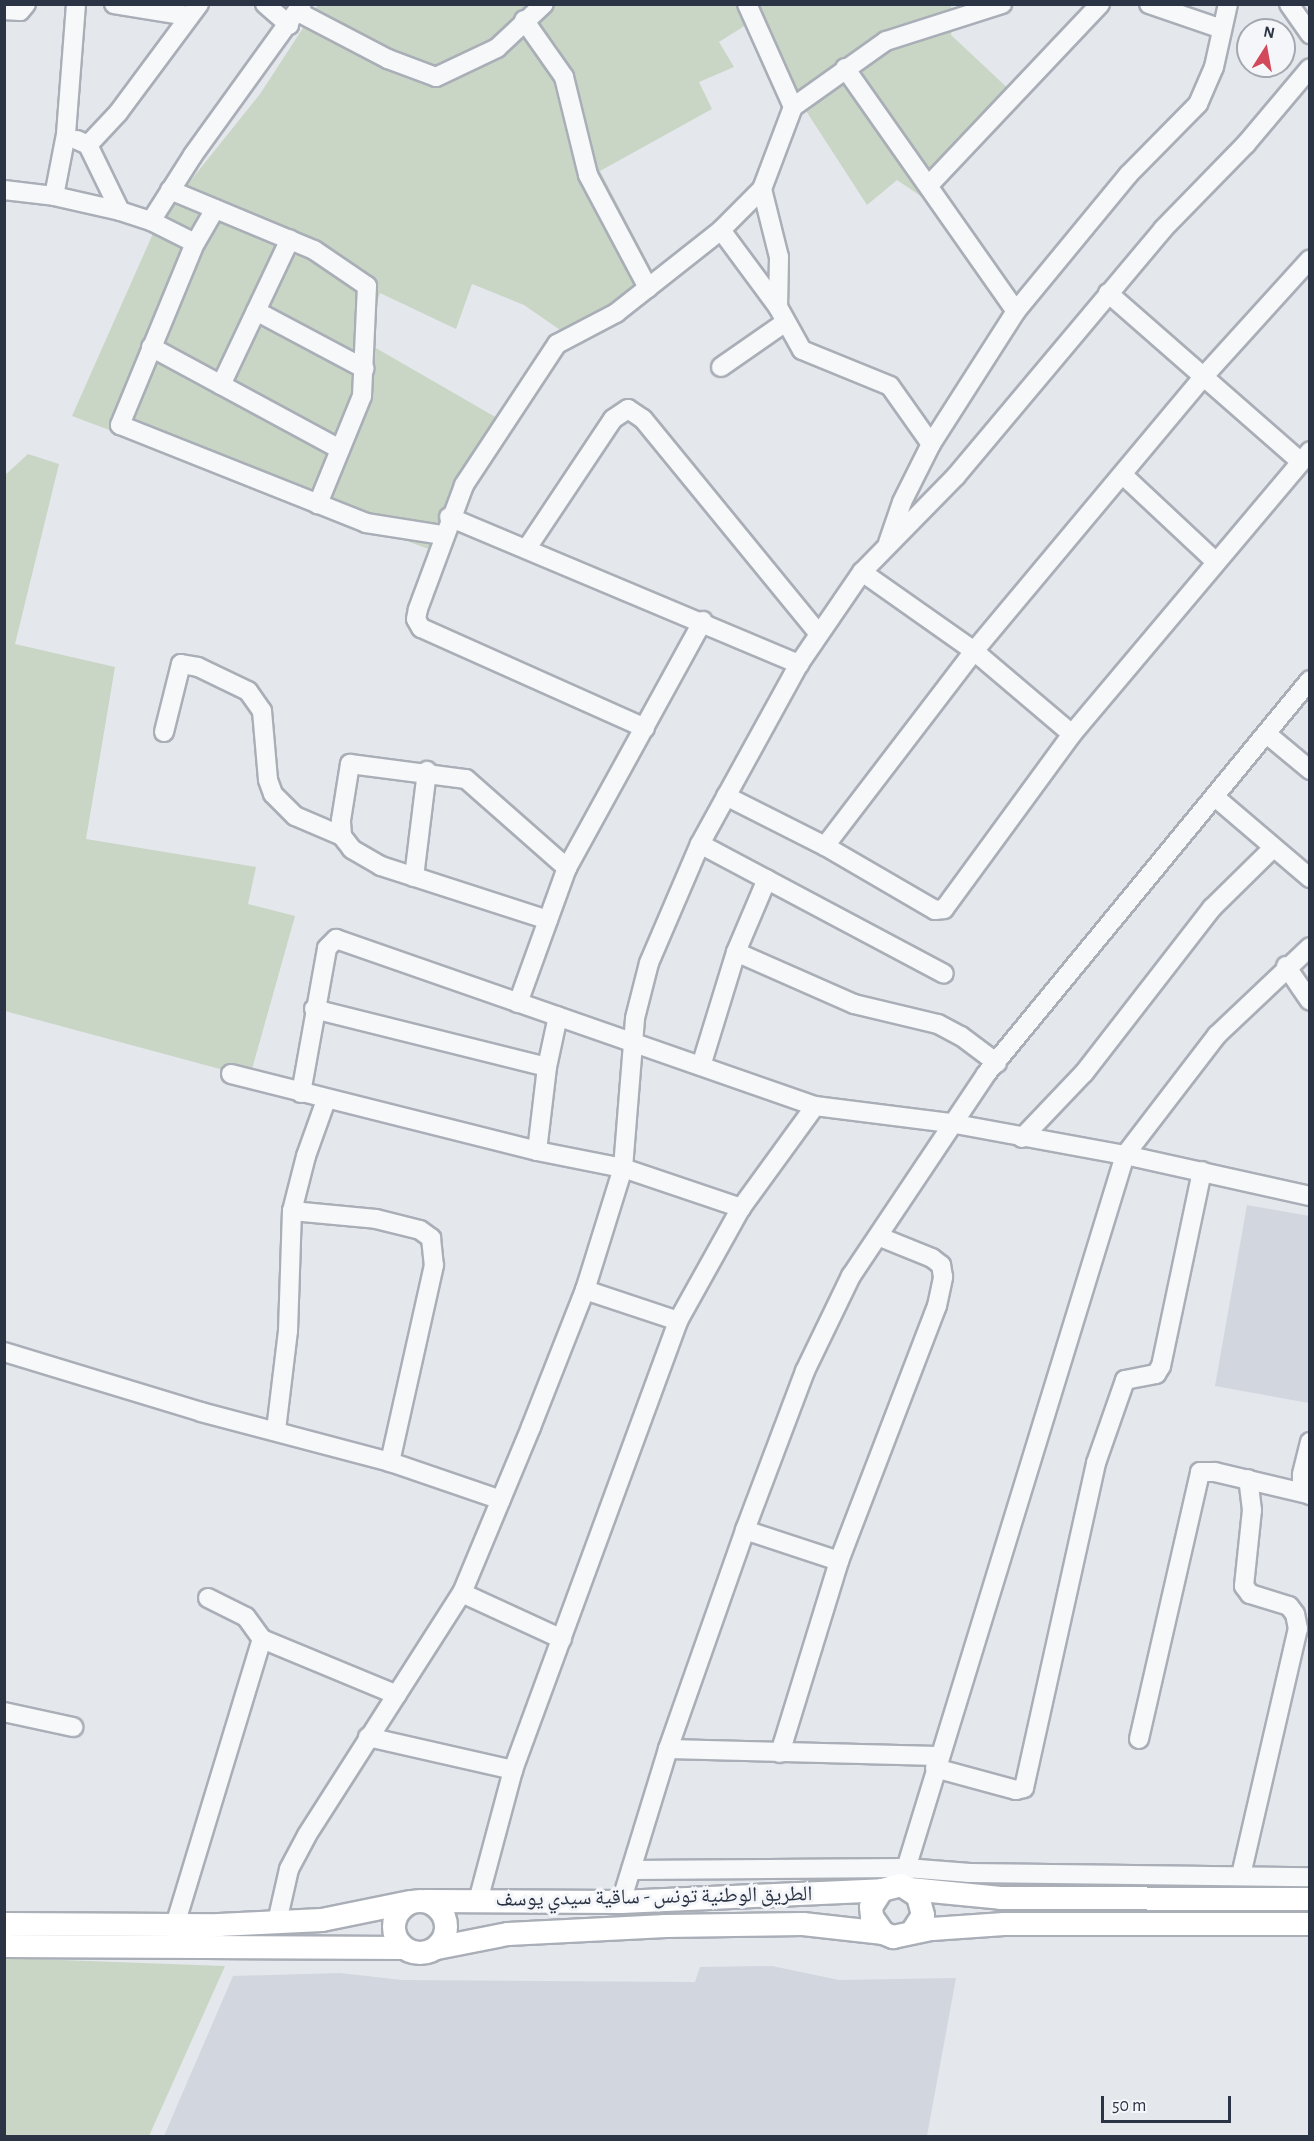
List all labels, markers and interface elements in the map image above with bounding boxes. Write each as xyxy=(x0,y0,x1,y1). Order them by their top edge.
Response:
north arrow xyxy=(1236,18,1296,78)
text: N xyxy=(1262,23,1276,41)
street label: الطريق الوطنية تونس - ساقية سيدي يوسف xyxy=(495,1882,813,1912)
scale bar xyxy=(1104,2084,1234,2122)
text: 50 m xyxy=(1112,2097,1146,2115)

